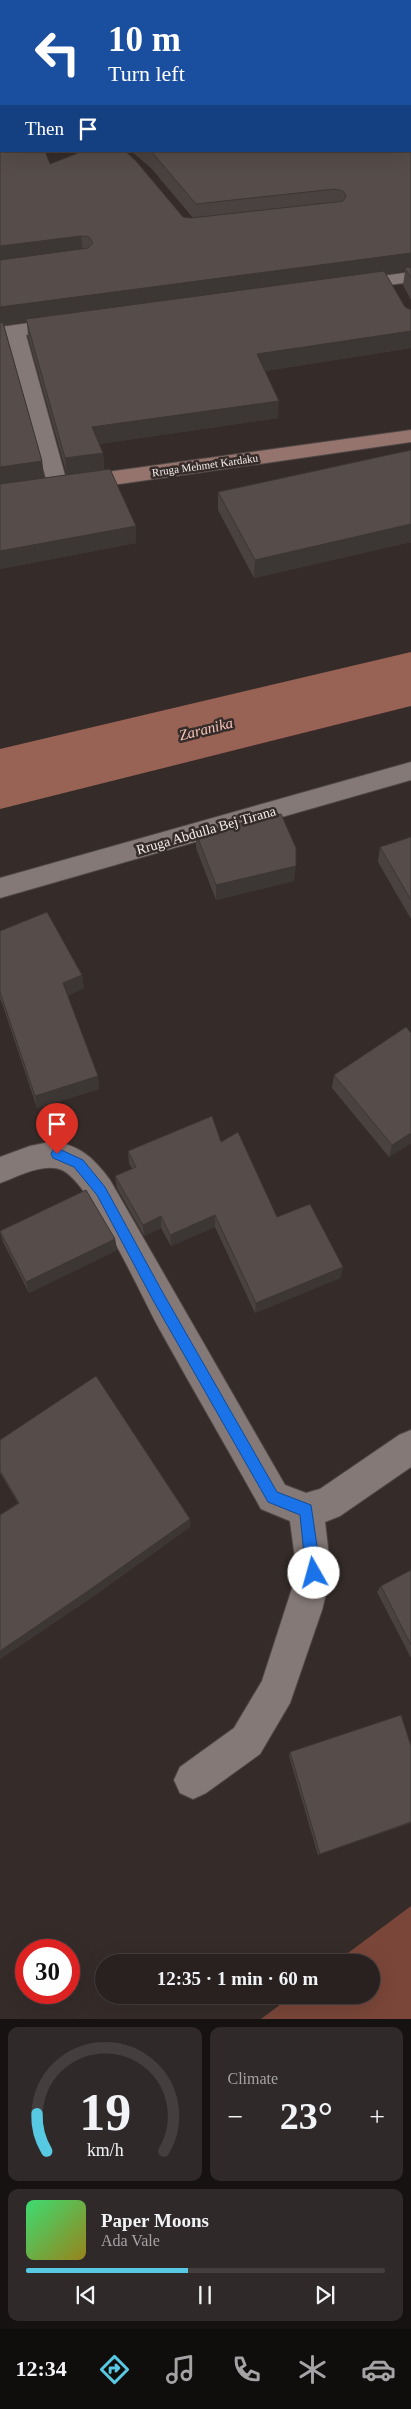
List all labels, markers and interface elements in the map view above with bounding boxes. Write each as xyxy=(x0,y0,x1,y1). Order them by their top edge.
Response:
icon: left xyxy=(25,20,90,85)
text: 10 m xyxy=(108,20,181,59)
text: Turn left xyxy=(108,61,185,86)
icon: arrive xyxy=(74,115,102,143)
text: Then xyxy=(25,118,64,139)
street label: Rruga Mehmet Kardaku xyxy=(151,452,259,478)
water label: Zaranika xyxy=(177,715,235,743)
street label: Rruga Abdulla Bej Tirana xyxy=(135,803,278,858)
pin xyxy=(36,1103,78,1154)
icon: arrive xyxy=(43,1110,71,1138)
position arrow xyxy=(287,1546,339,1598)
speed limit sign: 30 xyxy=(15,1939,80,2004)
text: 12:35 · 1 min · 60 m xyxy=(157,1968,318,1989)
text: Climate xyxy=(228,2070,278,2087)
text: 19 xyxy=(79,2084,131,2141)
text: 23° xyxy=(280,2095,333,2137)
text: − xyxy=(228,2101,243,2132)
text: + xyxy=(369,2101,385,2132)
text: km/h xyxy=(86,2140,123,2160)
text: Paper Moons xyxy=(101,2210,209,2231)
text: Ada Vale xyxy=(101,2232,160,2249)
icon: previous xyxy=(72,2281,100,2309)
icon: pause xyxy=(191,2281,219,2309)
icon: next xyxy=(311,2281,339,2309)
icon: directions xyxy=(97,2352,132,2387)
icon: music xyxy=(163,2352,198,2387)
icon: phone xyxy=(229,2352,264,2387)
icon: climate xyxy=(295,2352,330,2387)
icon: car xyxy=(361,2352,396,2387)
text: 12:34 xyxy=(15,2356,67,2381)

